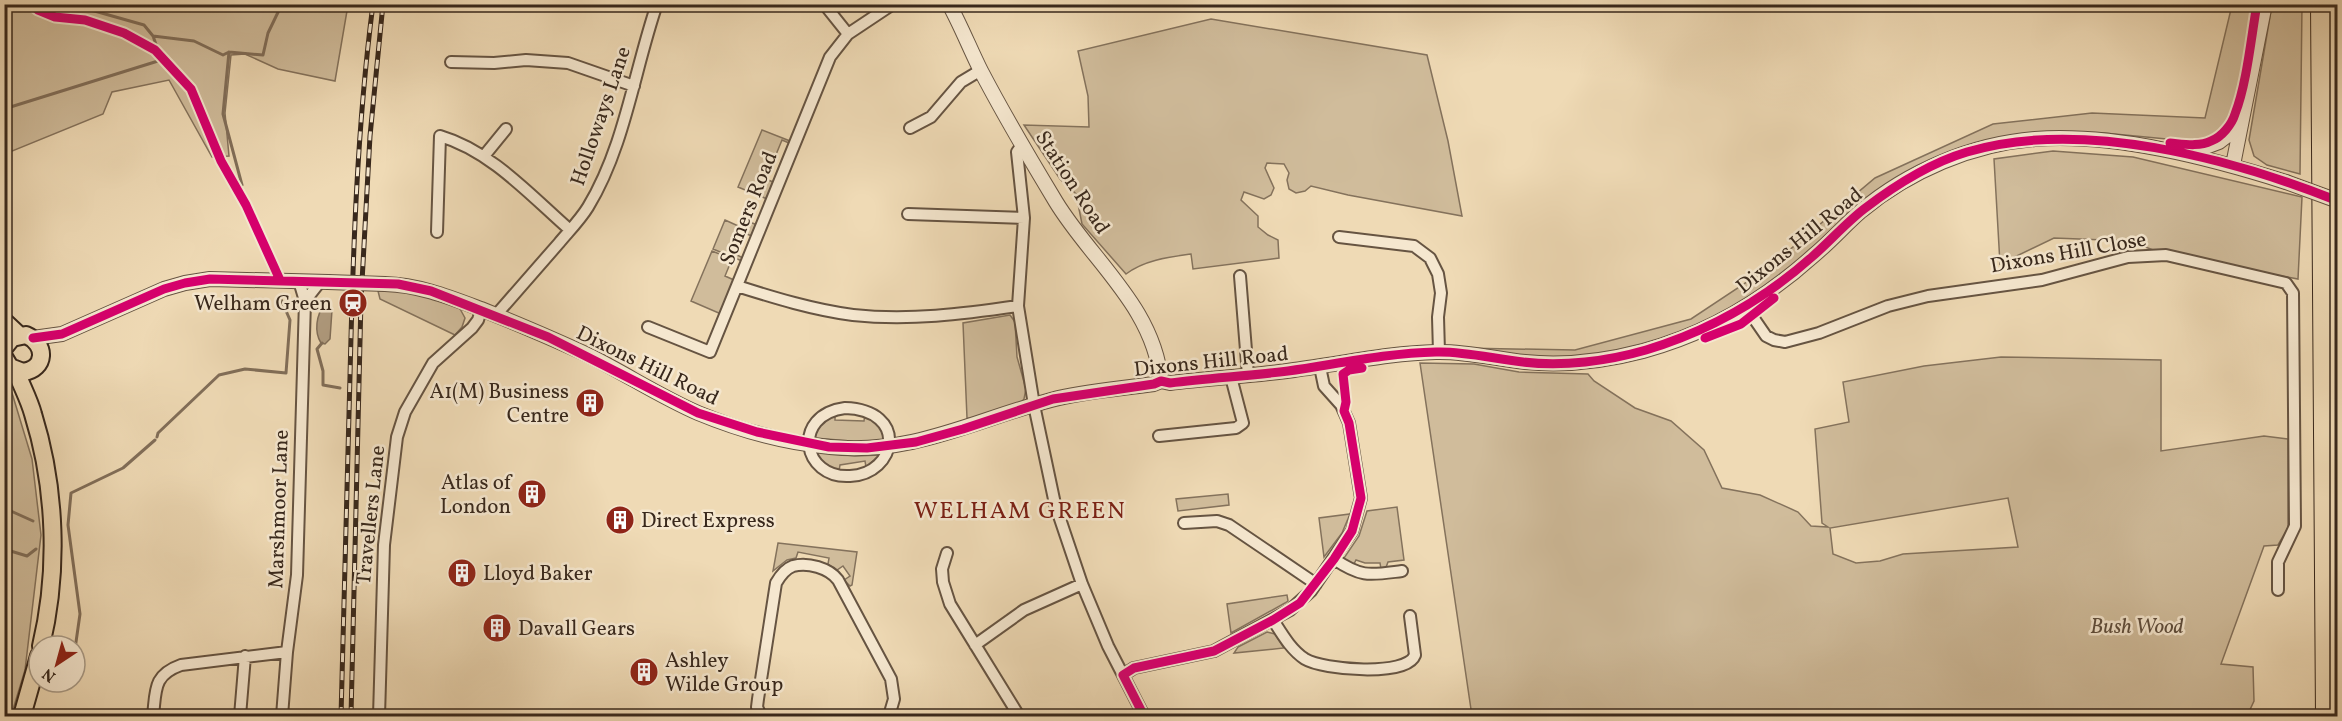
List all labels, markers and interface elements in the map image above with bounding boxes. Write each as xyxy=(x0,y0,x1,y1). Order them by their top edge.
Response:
street label: Holloways Lane xyxy=(564,43,639,190)
street label: Station Road xyxy=(1027,125,1116,240)
street label: Somers Road xyxy=(713,147,785,270)
street label: Dixons Hill Road xyxy=(1730,181,1869,301)
street label: Dixons Hill Close xyxy=(1988,225,2149,281)
station icon: Welham Green xyxy=(337,287,369,319)
place label: Welham Green xyxy=(194,290,332,319)
street label: Dixons Hill Road xyxy=(571,319,724,413)
street label: Dixons Hill Road xyxy=(1132,340,1290,385)
place label: A1(M) Business Centre xyxy=(429,378,569,431)
building icon: A1(M) Business Centre xyxy=(574,387,606,419)
street label: Marshmoor Lane xyxy=(262,429,297,589)
street label: Travellers Lane xyxy=(350,444,393,586)
place label: Atlas of London xyxy=(440,469,513,522)
building icon: Atlas of London xyxy=(516,478,548,510)
district label: WELHAM GREEN xyxy=(914,495,1126,529)
building icon: Direct Express xyxy=(604,504,636,536)
place label: Direct Express xyxy=(641,507,775,536)
building icon: Lloyd Baker xyxy=(446,557,478,589)
place label: Lloyd Baker xyxy=(483,560,593,589)
building icon: Davall Gears xyxy=(481,612,513,644)
park label: Bush Wood xyxy=(2090,613,2184,642)
place label: Davall Gears xyxy=(518,615,635,644)
north arrow xyxy=(27,634,87,694)
place label: Ashley Wilde Group xyxy=(665,647,783,700)
building icon: Ashley Wilde Group xyxy=(628,656,660,688)
text: N xyxy=(38,662,61,687)

